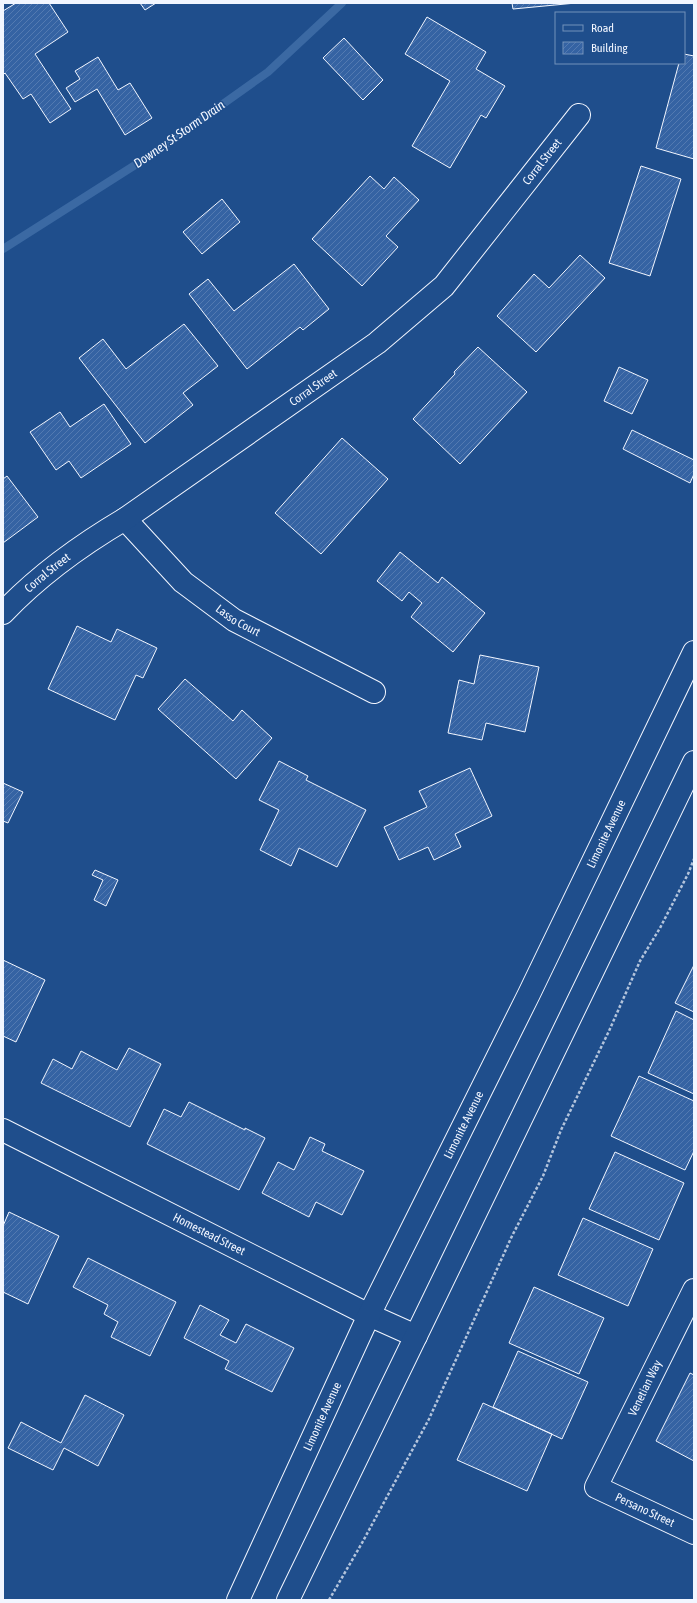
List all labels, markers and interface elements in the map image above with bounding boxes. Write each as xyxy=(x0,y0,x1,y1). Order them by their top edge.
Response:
legend xyxy=(555,12,685,64)
text: Road xyxy=(591,21,614,35)
text: Building xyxy=(591,41,629,55)
water label: Downey St Storm Drain xyxy=(131,97,228,171)
street label: Corral Street xyxy=(520,136,565,188)
street label: Corral Street xyxy=(287,366,340,409)
street label: Corral Street xyxy=(22,550,73,595)
street label: Lasso Court xyxy=(213,602,263,640)
street label: Limonite Avenue xyxy=(584,798,629,870)
street label: Limonite Avenue xyxy=(441,1089,486,1161)
street label: Homestead Street xyxy=(171,1210,248,1259)
street label: Venetian Way xyxy=(625,1358,665,1418)
street label: Limonite Avenue xyxy=(301,1380,344,1453)
street label: Persano Street xyxy=(613,1490,677,1530)

